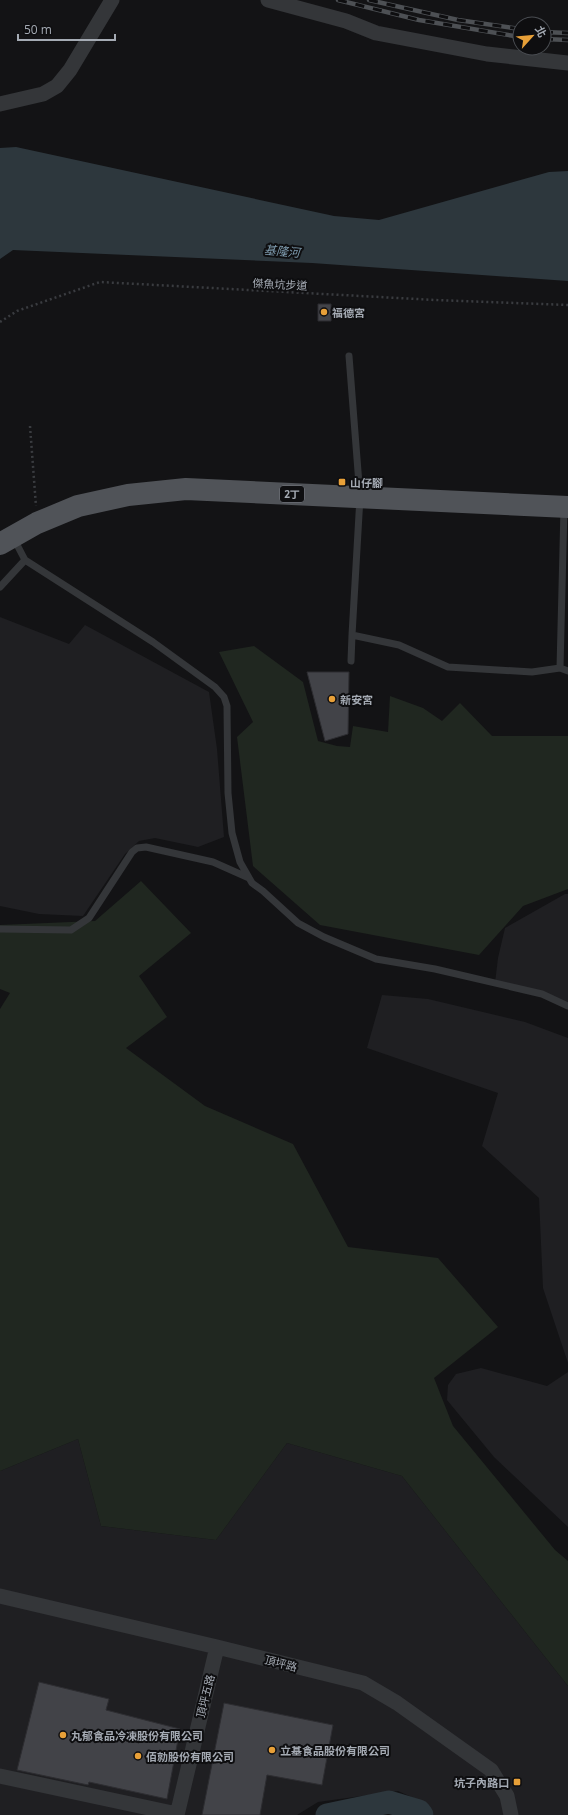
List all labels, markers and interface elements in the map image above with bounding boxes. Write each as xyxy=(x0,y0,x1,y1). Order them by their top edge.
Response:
scale bar xyxy=(18,16,115,42)
north arrow xyxy=(512,16,552,56)
text: 50 m xyxy=(24,21,52,38)
text: 北 xyxy=(532,23,551,40)
water label: 基隆河 xyxy=(263,241,303,261)
street label: 傑魚坑步道 xyxy=(252,275,308,293)
place label: 福德宮 xyxy=(332,305,365,320)
marker: 福德宮 xyxy=(319,307,329,317)
place label: 山仔腳 xyxy=(350,475,383,490)
marker: 山仔腳 xyxy=(337,477,347,487)
road number: 2丁 xyxy=(280,486,304,502)
place label: 新安宮 xyxy=(340,692,373,707)
marker: 新安宮 xyxy=(327,694,337,704)
street label: 頂坪路 xyxy=(263,1652,299,1674)
street label: 頂坪五路 xyxy=(192,1673,218,1719)
place label: 丸郁食品冷凍股份有限公司 xyxy=(71,1728,203,1743)
marker: 丸郁食品冷凍股份有限公司 xyxy=(58,1730,68,1740)
place label: 立基食品股份有限公司 xyxy=(280,1743,390,1758)
marker: 立基食品股份有限公司 xyxy=(267,1745,277,1755)
place label: 佰勍股份有限公司 xyxy=(146,1749,234,1764)
marker: 佰勍股份有限公司 xyxy=(133,1751,143,1761)
place label: 坑子內路口 xyxy=(454,1775,509,1790)
marker: 坑子內路口 xyxy=(512,1777,522,1787)

